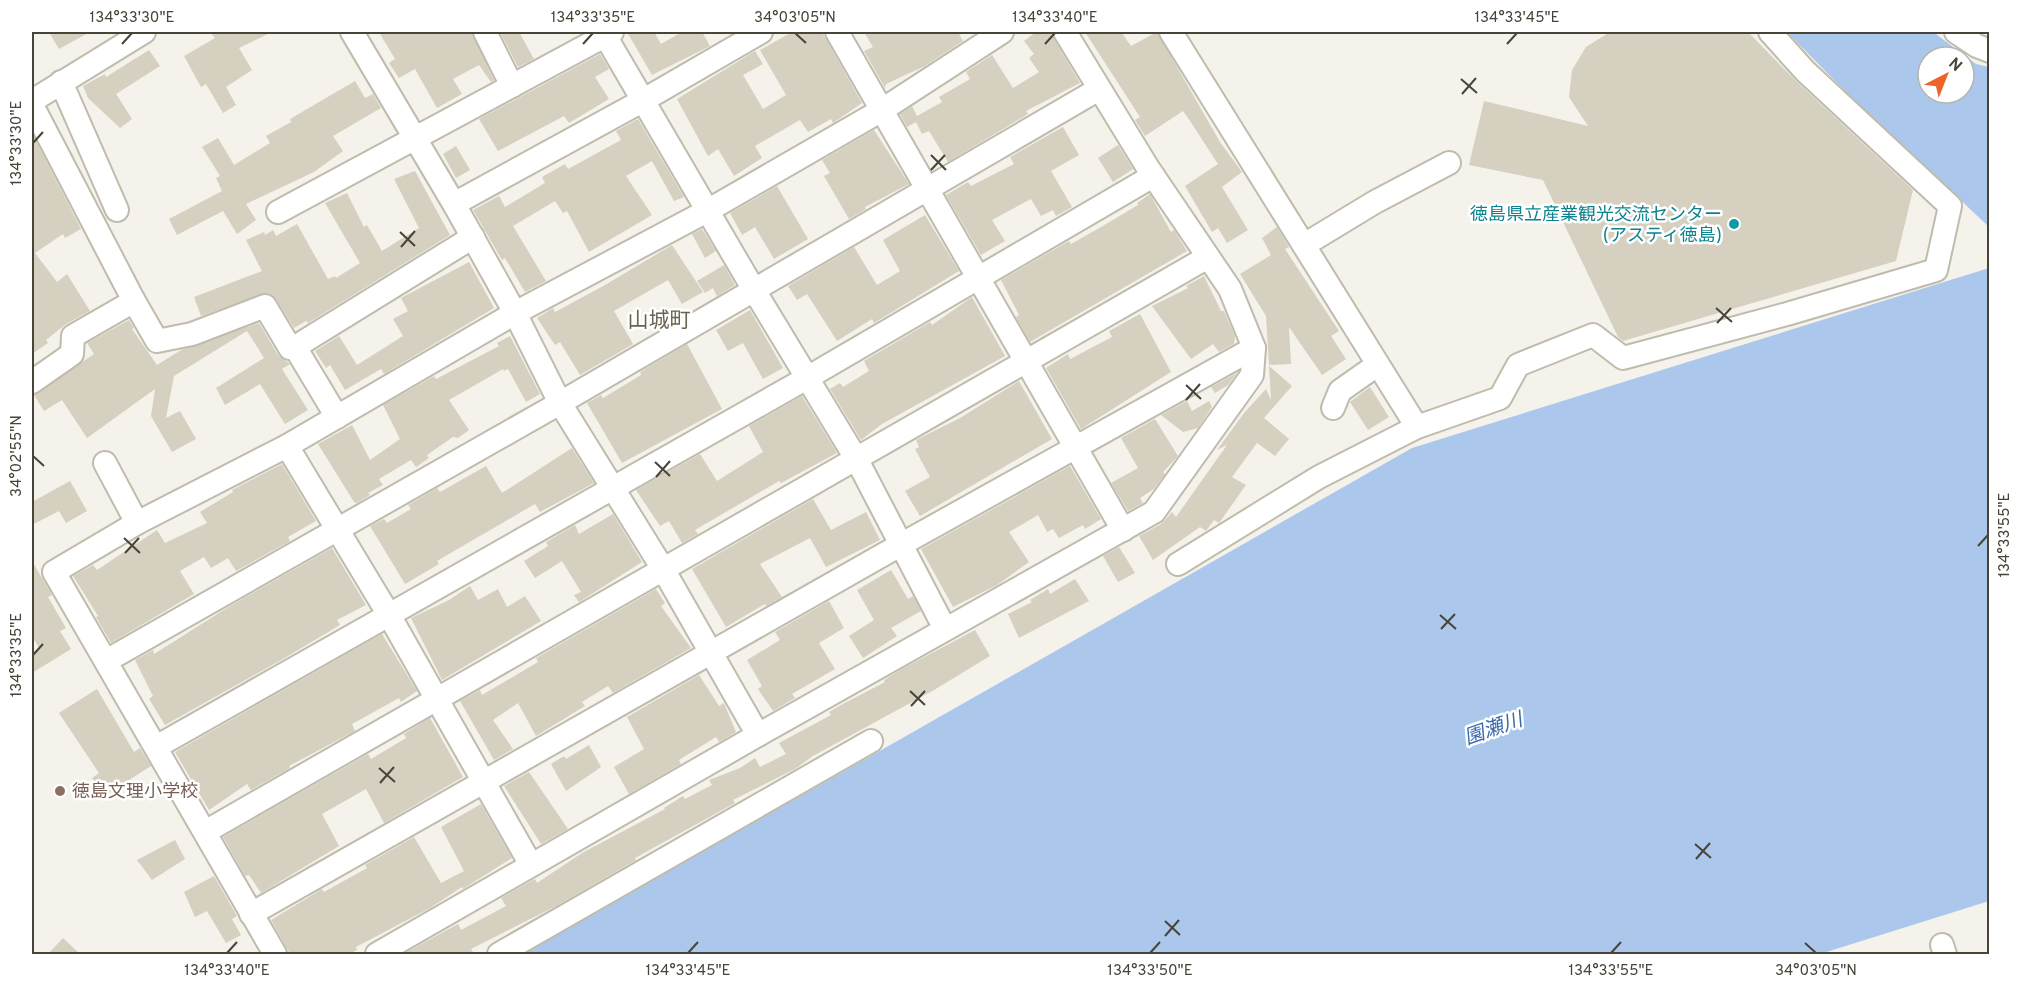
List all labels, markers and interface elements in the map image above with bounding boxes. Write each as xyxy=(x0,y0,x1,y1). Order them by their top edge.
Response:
text: 134°33'30"E xyxy=(90,9,174,28)
text: 134°33'35"E xyxy=(551,9,635,28)
text: 34°03'05"N xyxy=(754,9,836,28)
text: 134°33'40"E xyxy=(1012,9,1098,28)
text: 134°33'45"E xyxy=(1474,9,1560,28)
north arrow xyxy=(1916,45,1976,105)
text: N xyxy=(1944,54,1966,77)
text: 134°33'30"E xyxy=(8,101,27,185)
place label: 徳島県立産業観光交流センター (アスティ徳島) xyxy=(1470,204,1722,248)
marker: 徳島県立産業観光交流センター (アスティ徳島) xyxy=(1727,217,1741,231)
district label: 山城町 xyxy=(628,308,691,335)
text: 34°02'55"N xyxy=(8,415,27,497)
text: 134°33'55"E xyxy=(1996,492,2015,578)
text: 134°33'35"E xyxy=(8,613,27,697)
water label: 園瀬川 xyxy=(1461,707,1528,752)
place label: 徳島文理小学校 xyxy=(72,781,198,804)
marker: 徳島文理小学校 xyxy=(53,784,67,798)
text: 134°33'40"E xyxy=(184,962,270,981)
text: 134°33'45"E xyxy=(645,962,731,981)
text: 134°33'50"E xyxy=(1107,962,1193,981)
text: 134°33'55"E xyxy=(1568,962,1654,981)
text: 34°03'05"N xyxy=(1775,962,1857,981)

